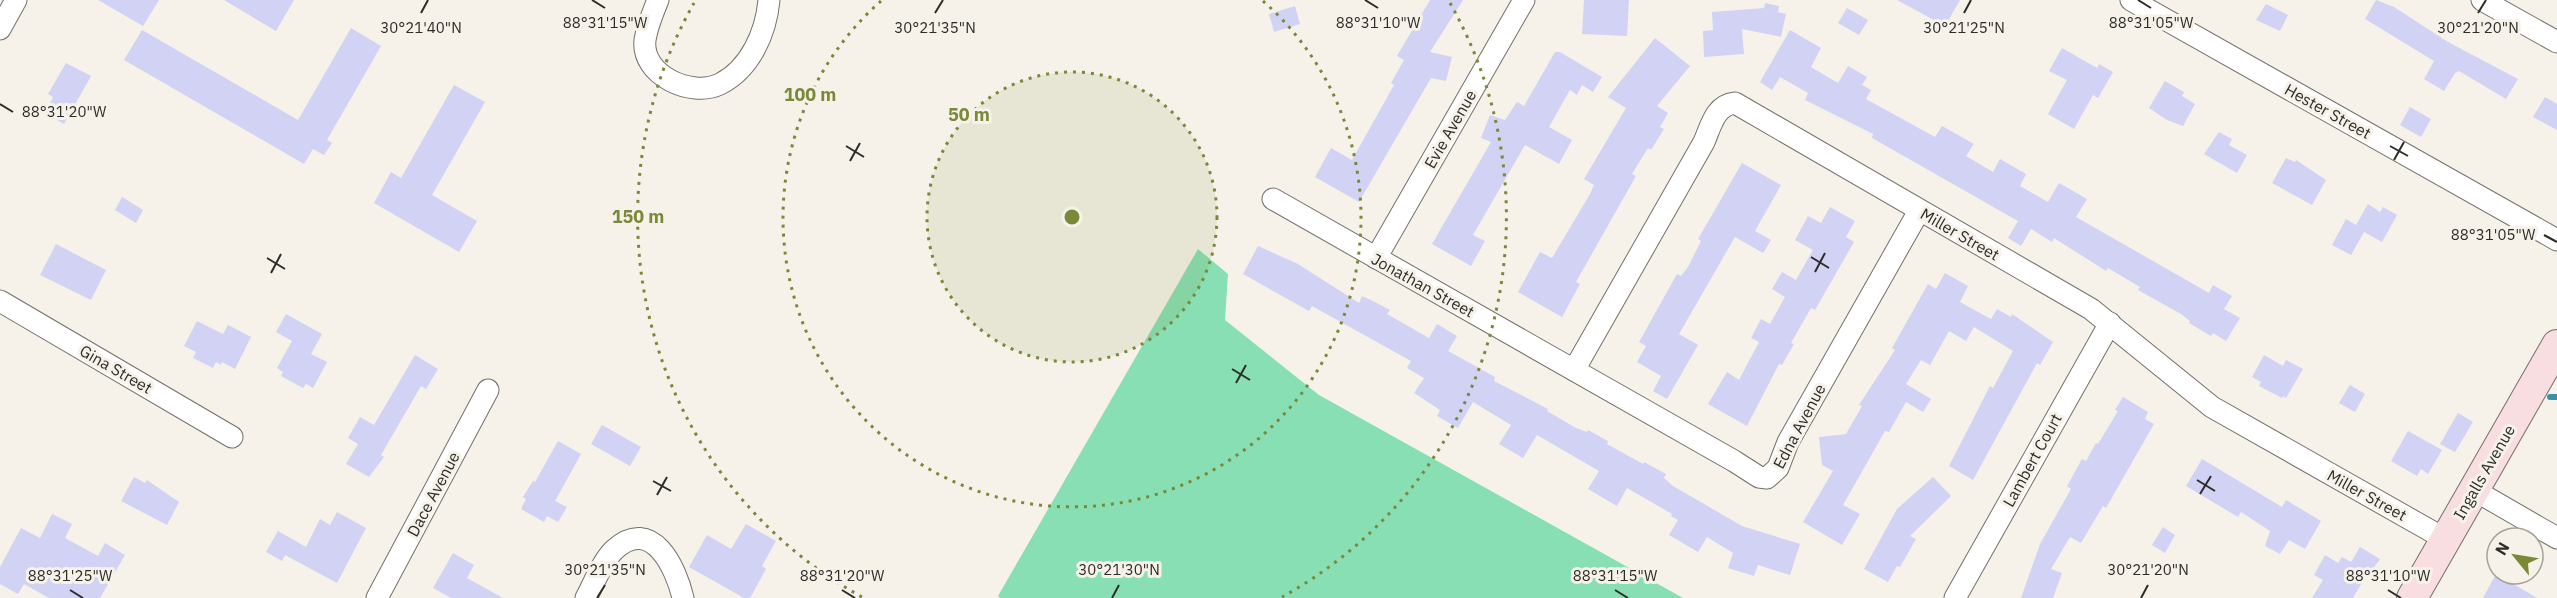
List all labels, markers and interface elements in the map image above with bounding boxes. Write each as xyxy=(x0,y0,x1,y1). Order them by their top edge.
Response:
text: 88°31'15"W xyxy=(563,13,648,32)
text: 88°31'10"W xyxy=(1336,13,1421,32)
text: 88°31'05"W xyxy=(2109,13,2194,32)
text: 30°21'40"N xyxy=(380,18,462,37)
text: 30°21'35"N xyxy=(894,18,976,37)
text: 30°21'25"N xyxy=(1923,18,2005,37)
text: 30°21'20"N xyxy=(2437,18,2519,37)
street label: Hester Street xyxy=(2281,79,2375,143)
text: 100 m xyxy=(784,83,836,106)
street label: Evie Avenue xyxy=(1420,86,1481,172)
text: 88°31'20"W xyxy=(22,102,107,121)
text: 50 m xyxy=(948,103,990,126)
street label: Miller Street xyxy=(1917,203,2003,265)
text: 150 m xyxy=(612,205,664,228)
centre of rings xyxy=(1062,207,1082,227)
text: 88°31'05"W xyxy=(2451,225,2536,244)
street label: Jonathan Street xyxy=(1368,248,1478,322)
street label: Gina Street xyxy=(76,340,156,398)
street label: Edna Avenue xyxy=(1768,380,1830,472)
street label: Lambert Court xyxy=(1998,410,2066,510)
street label: Ingalls Avenue xyxy=(2449,421,2519,523)
street label: Dace Avenue xyxy=(402,448,464,540)
street label: Miller Street xyxy=(2324,465,2410,525)
north arrow xyxy=(2485,526,2545,586)
text: N xyxy=(2490,538,2514,559)
text: 30°21'35"N xyxy=(564,560,646,579)
text: 30°21'30"N xyxy=(1078,560,1160,579)
text: 30°21'20"N xyxy=(2107,560,2189,579)
text: 88°31'25"W xyxy=(28,566,113,585)
text: 88°31'20"W xyxy=(800,566,885,585)
text: 88°31'15"W xyxy=(1573,566,1658,585)
text: 88°31'10"W xyxy=(2346,566,2431,585)

